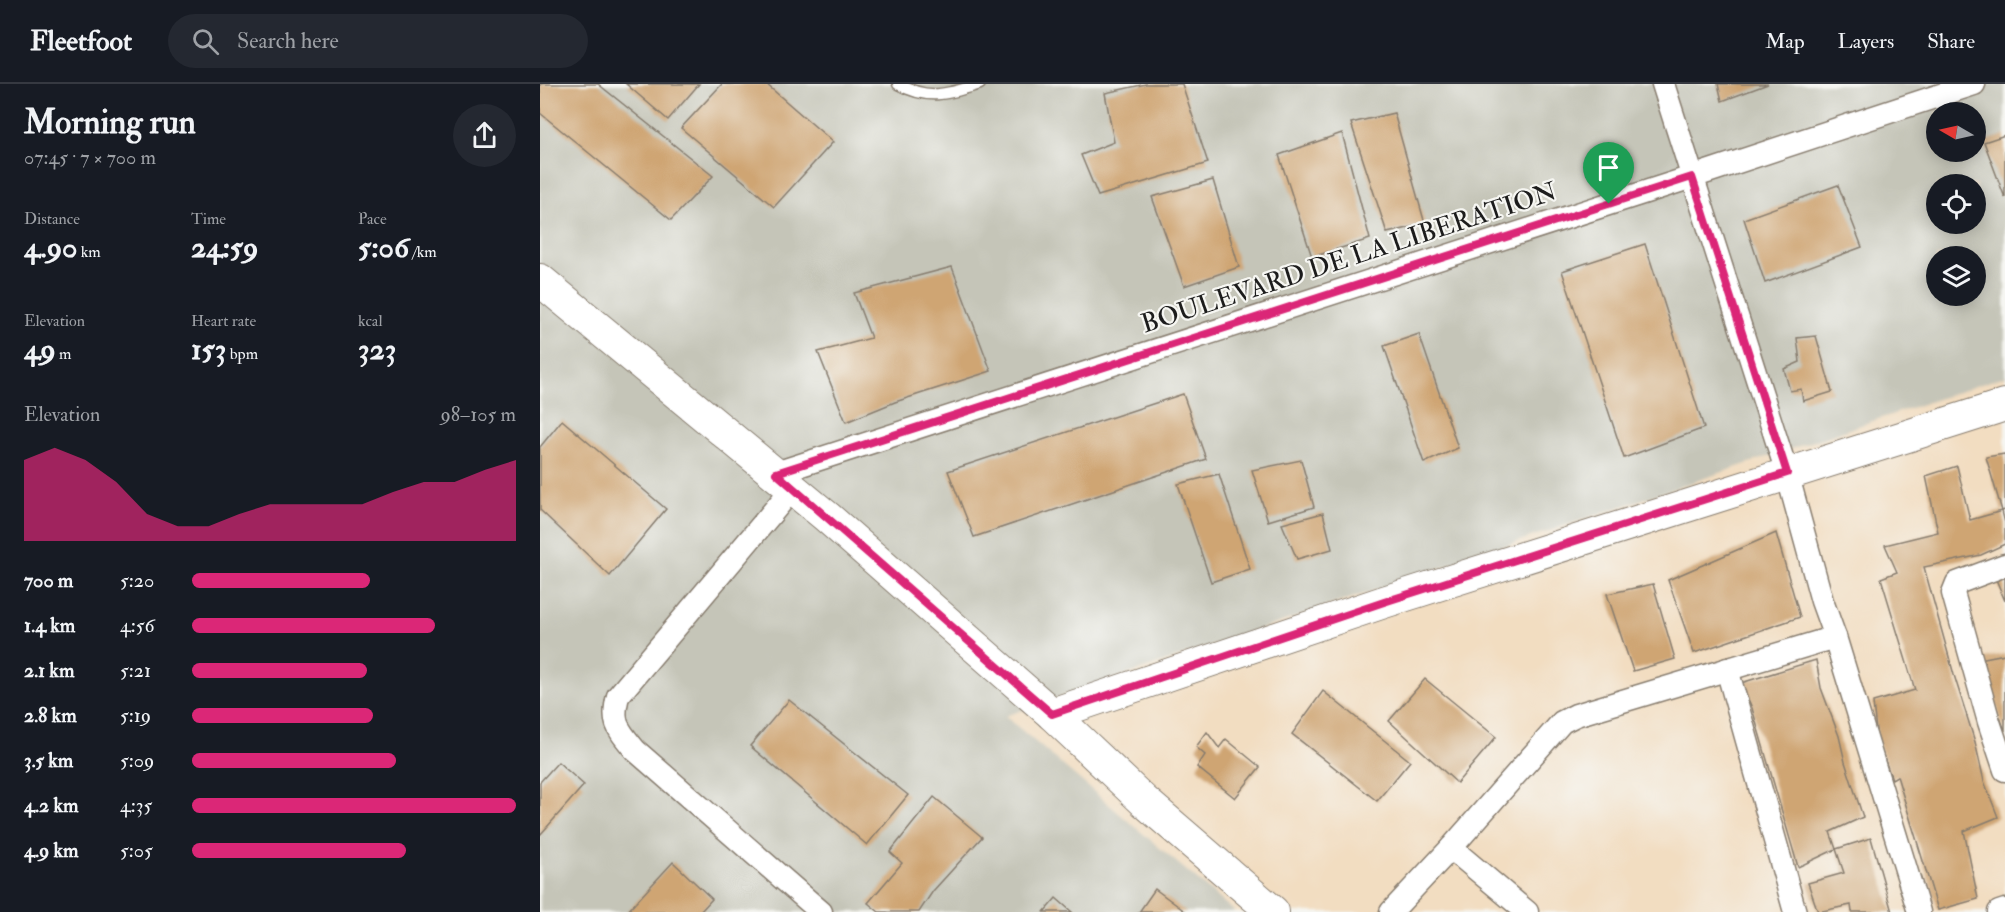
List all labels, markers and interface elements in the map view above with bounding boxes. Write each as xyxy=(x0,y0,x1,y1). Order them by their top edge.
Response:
search box xyxy=(168,14,588,68)
text: Fleetfoot xyxy=(30,24,132,59)
icon: search xyxy=(189,25,222,58)
text: Search here xyxy=(237,27,339,55)
text: Map xyxy=(1765,28,1805,55)
text: Layers xyxy=(1838,28,1894,55)
text: Share xyxy=(1927,28,1975,55)
text: Morning run xyxy=(24,102,196,143)
north arrow xyxy=(1926,102,1986,162)
map controls xyxy=(1926,102,1986,306)
button: share xyxy=(453,104,516,167)
pin xyxy=(1583,142,1634,204)
text: 07:45 · 7 × 700 m xyxy=(24,145,156,170)
icon: arrive xyxy=(1592,151,1625,184)
button: locate xyxy=(1926,174,1986,234)
street label: BOULEVARD DE LA LIBERATION xyxy=(1137,175,1562,340)
text: Distance xyxy=(24,209,80,229)
text: Time xyxy=(191,209,226,229)
text: Pace xyxy=(358,209,387,229)
text: 4.90 xyxy=(24,229,77,266)
text: 24:59 xyxy=(191,229,258,266)
text: 5:06 xyxy=(358,229,409,266)
text: km xyxy=(77,242,101,262)
text: /km xyxy=(409,242,437,262)
button: layers xyxy=(1926,246,1986,306)
text: Elevation xyxy=(24,311,85,331)
text: Heart rate xyxy=(191,311,256,331)
text: kcal xyxy=(358,311,383,331)
text: 49 xyxy=(24,331,56,368)
text: 153 xyxy=(191,331,226,368)
text: 323 xyxy=(358,331,396,368)
text: m xyxy=(56,344,71,364)
text: bpm xyxy=(226,344,258,364)
text: Elevation xyxy=(24,402,100,427)
text: 98–105 m xyxy=(440,402,516,427)
text: 700 m xyxy=(24,568,73,593)
text: 5:20 xyxy=(120,568,154,593)
text: 1.4 km xyxy=(24,613,75,638)
text: 4:56 xyxy=(120,613,155,638)
text: 2.1 km xyxy=(24,658,74,683)
text: 5:21 xyxy=(120,658,151,683)
text: 2.8 km xyxy=(24,703,77,728)
text: 5:19 xyxy=(120,703,151,728)
text: 3.5 km xyxy=(24,748,73,773)
text: 5:09 xyxy=(120,748,154,773)
text: 4.2 km xyxy=(24,793,78,818)
text: 4:35 xyxy=(120,793,152,818)
text: 4.9 km xyxy=(24,838,79,863)
text: 5:05 xyxy=(120,838,153,863)

